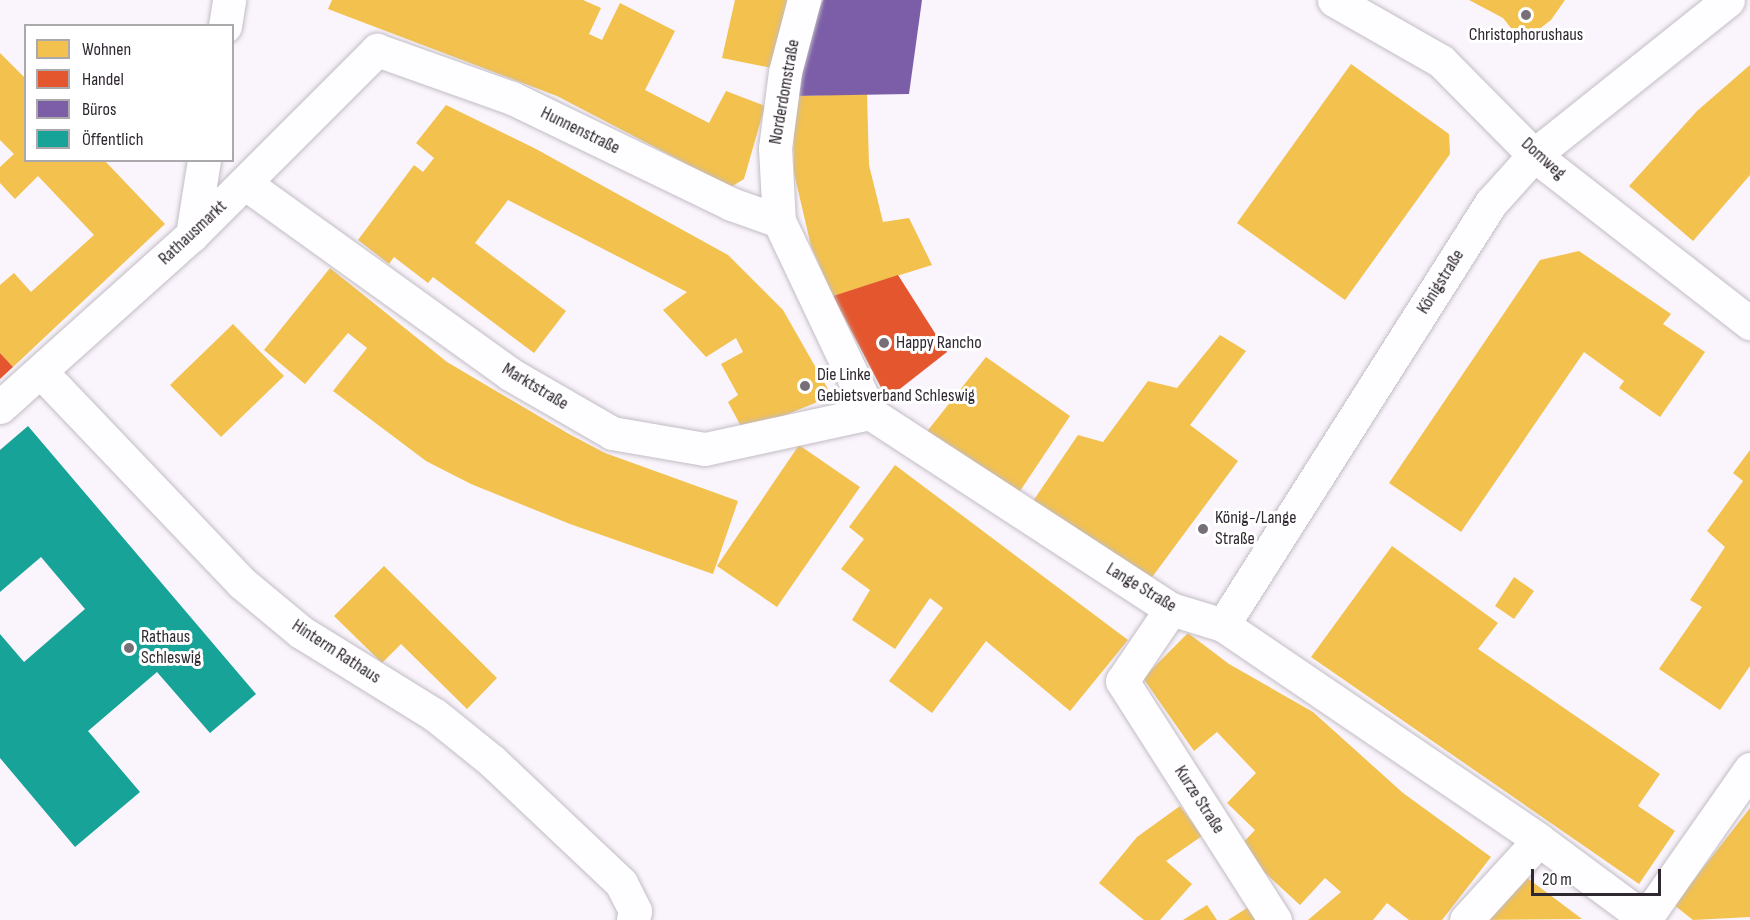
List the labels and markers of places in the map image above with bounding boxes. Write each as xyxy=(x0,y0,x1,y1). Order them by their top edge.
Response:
marker: Christophorushaus xyxy=(1519,8,1533,22)
place label: Christophorushaus xyxy=(1469,24,1583,46)
place label: Happy Rancho xyxy=(896,332,982,354)
marker: Happy Rancho xyxy=(877,336,891,350)
place label: Die Linke Gebietsverband Schleswig xyxy=(817,365,975,407)
marker: Die Linke Gebietsverband Schleswig xyxy=(798,379,812,393)
place label: König-/Lange Straße xyxy=(1215,508,1296,550)
marker: König-/Lange Straße xyxy=(1196,522,1210,536)
place label: Rathaus Schleswig xyxy=(141,627,201,670)
marker: Rathaus Schleswig xyxy=(122,641,136,655)

